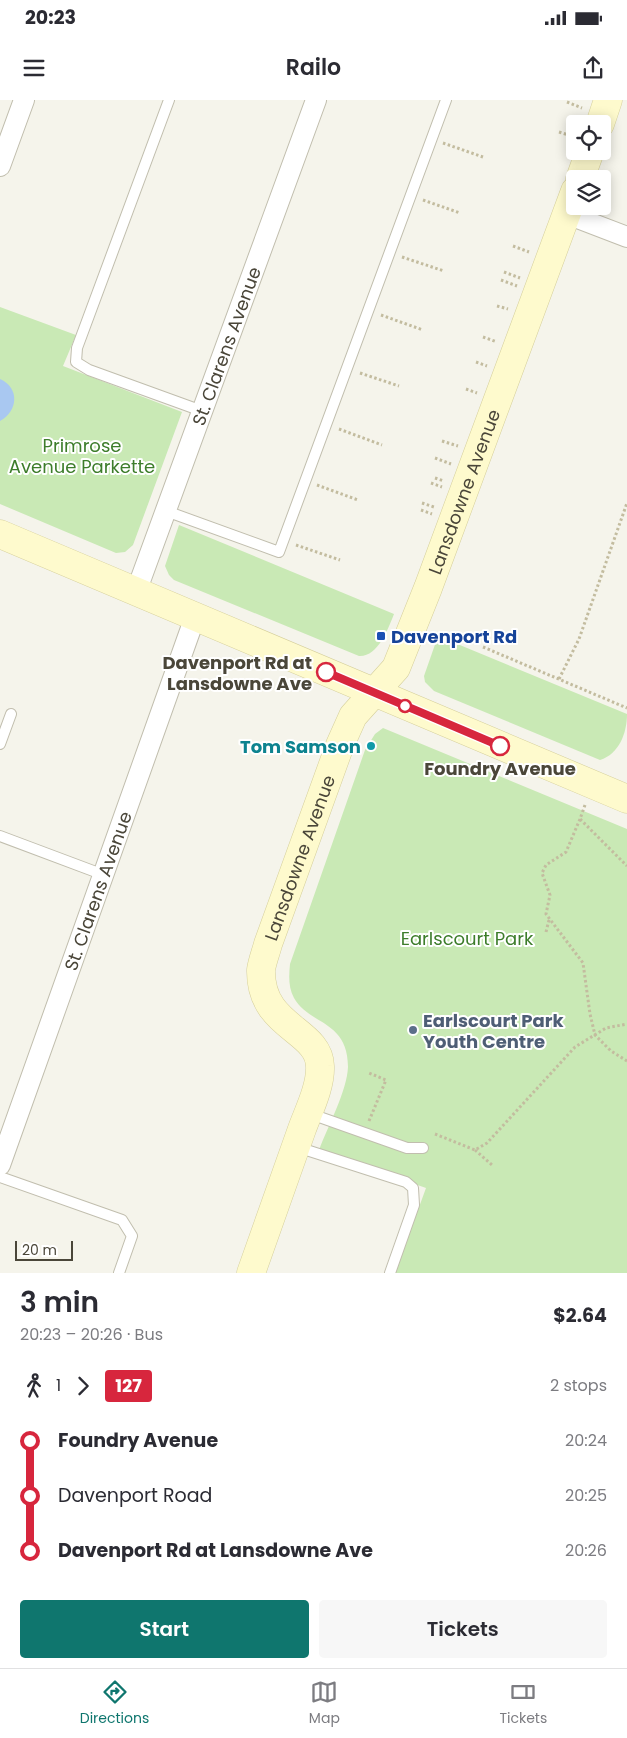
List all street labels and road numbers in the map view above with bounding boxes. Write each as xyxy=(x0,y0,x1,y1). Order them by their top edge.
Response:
street label: St. Clarens Avenue xyxy=(185,263,267,429)
street label: Lansdowne Avenue xyxy=(422,405,506,578)
street label: Lansdowne Avenue xyxy=(258,771,341,944)
street label: St. Clarens Avenue xyxy=(58,808,137,974)

